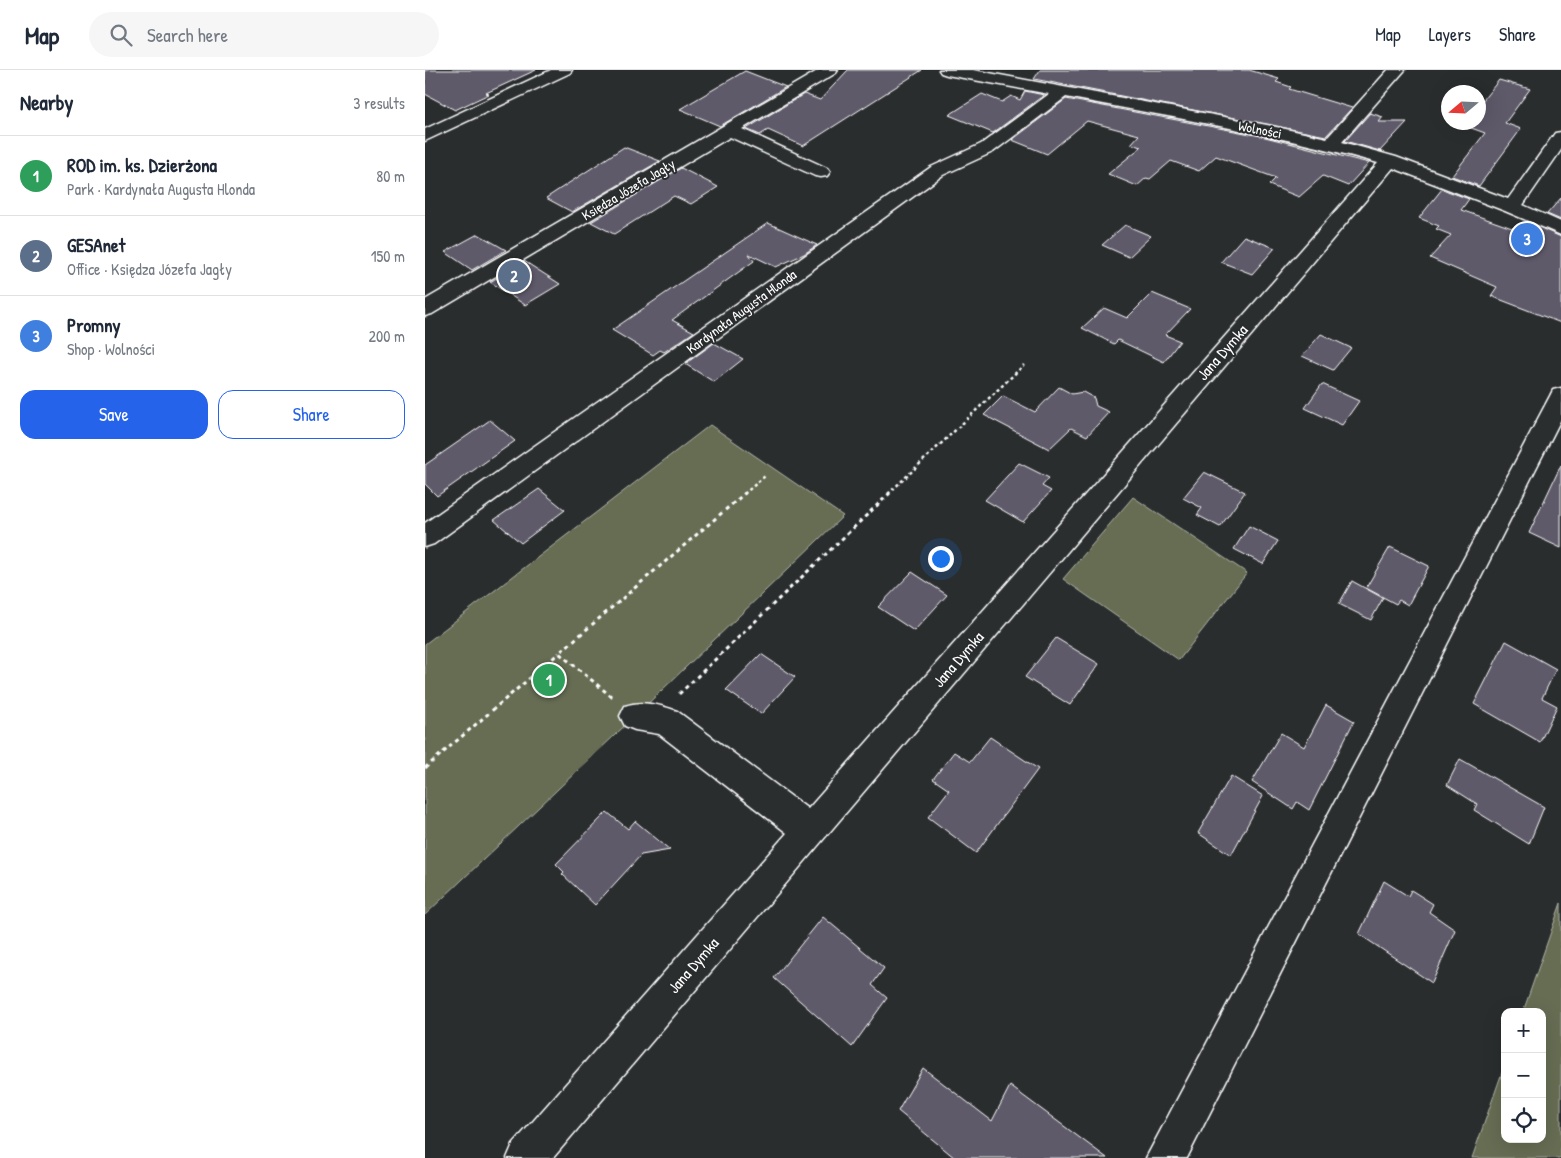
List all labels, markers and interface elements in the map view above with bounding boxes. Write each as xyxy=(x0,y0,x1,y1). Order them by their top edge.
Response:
search box xyxy=(89,12,439,57)
text: Map xyxy=(25,19,59,51)
icon: search xyxy=(107,21,135,49)
text: Search here xyxy=(147,22,228,48)
text: Map xyxy=(1375,22,1401,47)
text: Layers xyxy=(1429,22,1471,47)
text: Share xyxy=(1499,22,1536,47)
north arrow xyxy=(1441,85,1486,130)
text: Nearby xyxy=(20,88,73,117)
text: 3 results xyxy=(353,92,405,114)
street label: Wolności xyxy=(1237,115,1283,143)
text: ROD im. ks. Dzierżona xyxy=(67,152,217,178)
street label: Księdza Józefa Jagły xyxy=(578,154,679,225)
text: 1 xyxy=(33,165,39,187)
text: 80 m xyxy=(376,165,405,187)
text: Park · Kardynała Augusta Hlonda xyxy=(67,178,255,200)
pin: 3 xyxy=(1511,220,1543,258)
text: GESAnet xyxy=(67,232,125,258)
text: 2 xyxy=(32,245,40,267)
text: 150 m xyxy=(371,245,405,267)
pin: 2 xyxy=(498,257,530,295)
text: Office · Księdza Józefa Jagły xyxy=(67,258,232,280)
street label: Kardynała Augusta Hlonda xyxy=(682,264,801,358)
text: Promny xyxy=(67,312,121,338)
street label: Jana Dymka xyxy=(1192,319,1252,385)
text: 3 xyxy=(32,325,40,347)
text: 200 m xyxy=(369,325,405,347)
text: Shop · Wolności xyxy=(67,338,155,360)
button: Save xyxy=(20,390,208,439)
button: Share xyxy=(218,390,405,439)
your location xyxy=(928,546,954,572)
street label: Jana Dymka xyxy=(928,626,988,692)
pin: 1 xyxy=(533,661,565,699)
street label: Jana Dymka xyxy=(663,932,723,998)
map controls xyxy=(1501,1008,1546,1143)
button: + xyxy=(1501,1008,1546,1053)
button: − xyxy=(1501,1053,1546,1098)
button: locate xyxy=(1501,1098,1546,1143)

